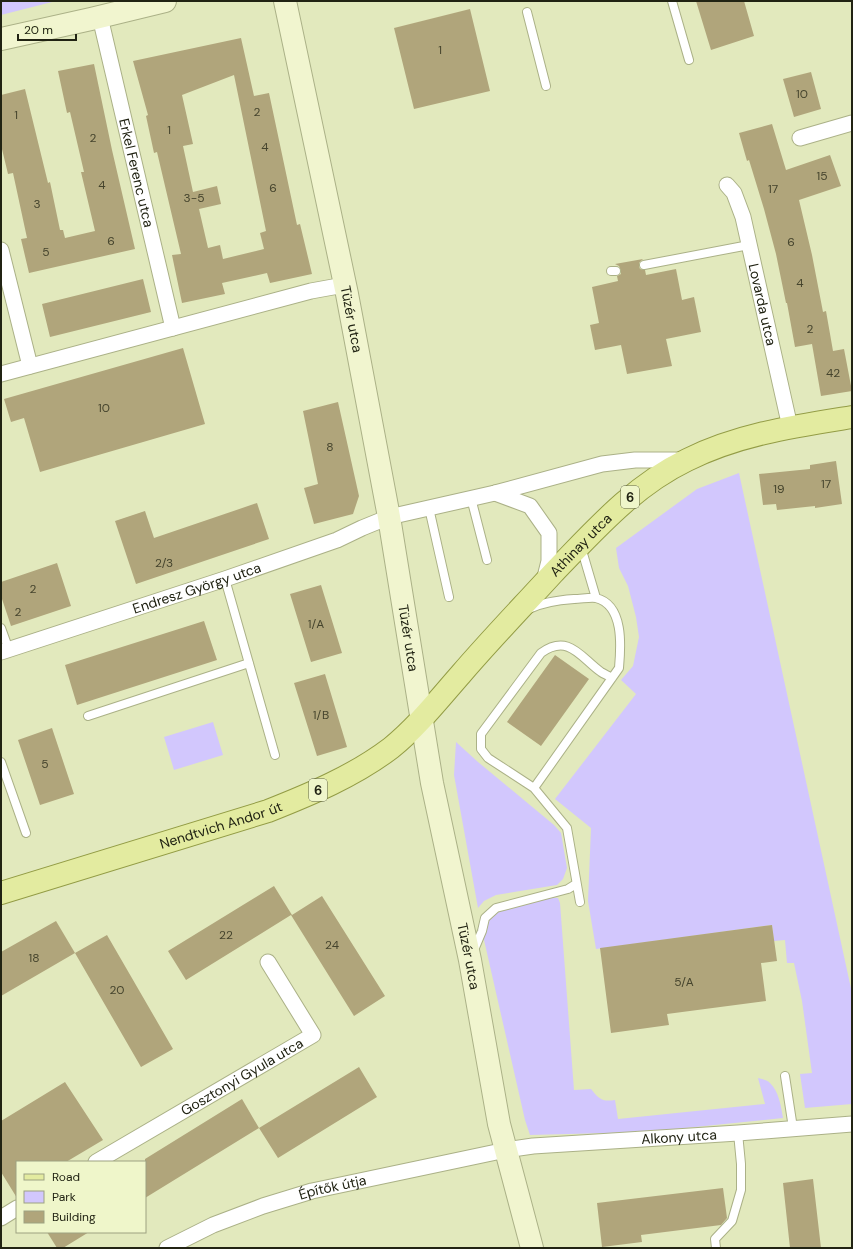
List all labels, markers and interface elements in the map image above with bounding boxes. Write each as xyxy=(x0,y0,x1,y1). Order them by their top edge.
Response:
scale bar xyxy=(18,16,76,42)
text: 20 m xyxy=(24,22,53,38)
house number: 1 xyxy=(438,42,442,58)
house number: 10 xyxy=(796,86,808,102)
house number: 2 xyxy=(254,104,261,120)
house number: 1 xyxy=(14,107,18,123)
street label: Erkel Ferenc utca xyxy=(115,117,158,229)
house number: 1 xyxy=(167,122,171,138)
house number: 2 xyxy=(90,130,97,146)
house number: 4 xyxy=(261,139,269,155)
house number: 15 xyxy=(816,168,828,184)
house number: 4 xyxy=(98,177,106,193)
house number: 6 xyxy=(269,180,277,196)
house number: 17 xyxy=(768,181,778,197)
house number: 3-5 xyxy=(184,190,204,206)
house number: 3 xyxy=(33,196,41,212)
house number: 6 xyxy=(107,233,115,249)
house number: 6 xyxy=(787,234,795,250)
house number: 5 xyxy=(42,244,50,260)
street label: Lovarda utca xyxy=(745,262,781,347)
house number: 4 xyxy=(796,275,804,291)
street label: Tüzér utca xyxy=(336,284,367,354)
house number: 2 xyxy=(807,321,814,337)
house number: 42 xyxy=(826,365,840,381)
house number: 10 xyxy=(98,400,110,416)
house number: 8 xyxy=(326,439,334,455)
house number: 17 xyxy=(821,476,831,492)
house number: 19 xyxy=(773,481,785,497)
road number: 6 xyxy=(621,486,639,508)
street label: Athinay utca xyxy=(546,509,616,580)
house number: 2/3 xyxy=(155,555,173,571)
street label: Endresz György utca xyxy=(130,558,263,618)
house number: 2 xyxy=(30,581,37,597)
street label: Tüzér utca xyxy=(394,603,423,673)
house number: 2 xyxy=(15,604,22,620)
house number: 1/A xyxy=(308,616,324,632)
house number: 1/B xyxy=(313,707,329,723)
house number: 5 xyxy=(41,756,49,772)
road number: 6 xyxy=(309,779,327,801)
street label: Nendtvich Andor út xyxy=(157,797,285,853)
street label: Tüzér utca xyxy=(453,921,484,991)
house number: 22 xyxy=(219,927,233,943)
house number: 24 xyxy=(325,937,339,953)
house number: 18 xyxy=(28,950,40,966)
house number: 5/A xyxy=(674,974,694,990)
house number: 20 xyxy=(109,982,125,998)
street label: Gosztonyi Gyula utca xyxy=(177,1034,306,1119)
street label: Alkony utca xyxy=(641,1125,717,1148)
legend xyxy=(16,1161,146,1233)
text: Road xyxy=(52,1169,80,1185)
street label: Építők útja xyxy=(296,1171,368,1204)
text: Park xyxy=(52,1189,76,1205)
text: Building xyxy=(52,1209,96,1225)

